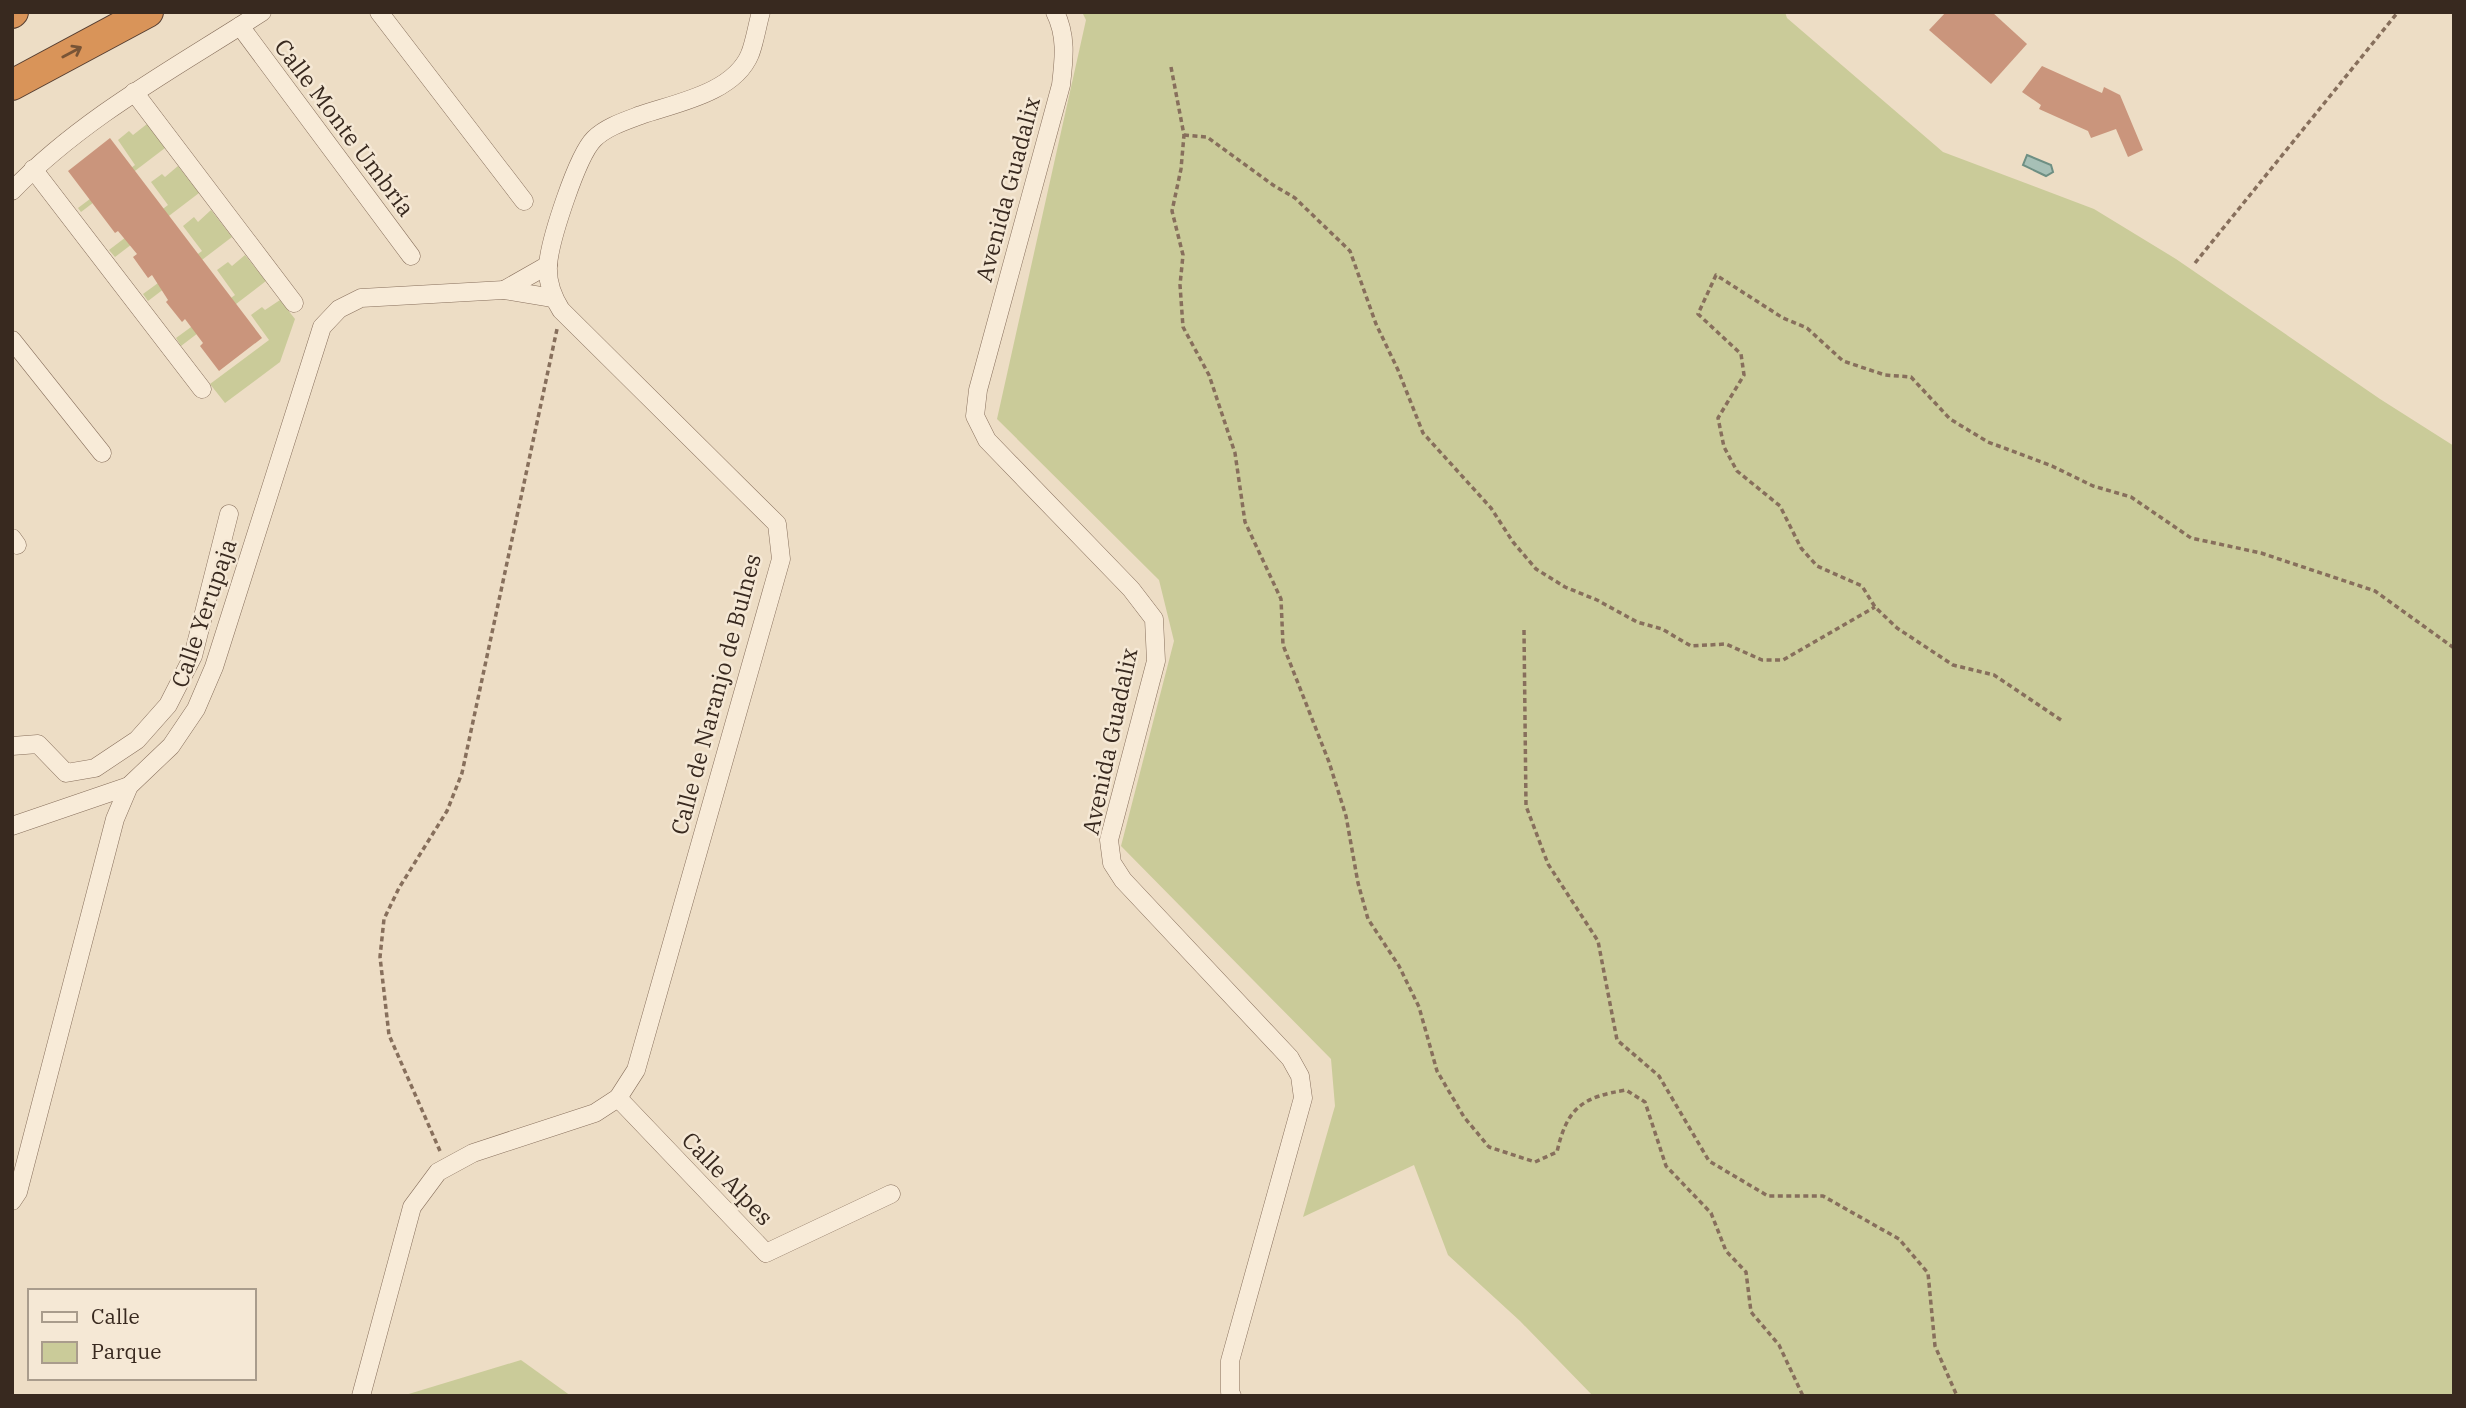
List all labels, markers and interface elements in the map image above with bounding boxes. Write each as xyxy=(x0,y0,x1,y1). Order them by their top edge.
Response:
street label: Calle Monte Umbría xyxy=(268,32,422,222)
one-way arrow xyxy=(61,45,82,58)
street label: Avenida Guadalix xyxy=(968,93,1046,285)
street label: Calle Yerupaja xyxy=(164,535,242,691)
street label: Calle de Naranjo de Bulnes xyxy=(663,550,767,838)
street label: Avenida Guadalix xyxy=(1075,645,1143,837)
street label: Calle Alpes xyxy=(676,1125,780,1231)
legend xyxy=(28,1289,256,1380)
text: Calle xyxy=(91,1302,140,1330)
text: Parque xyxy=(91,1337,161,1365)

